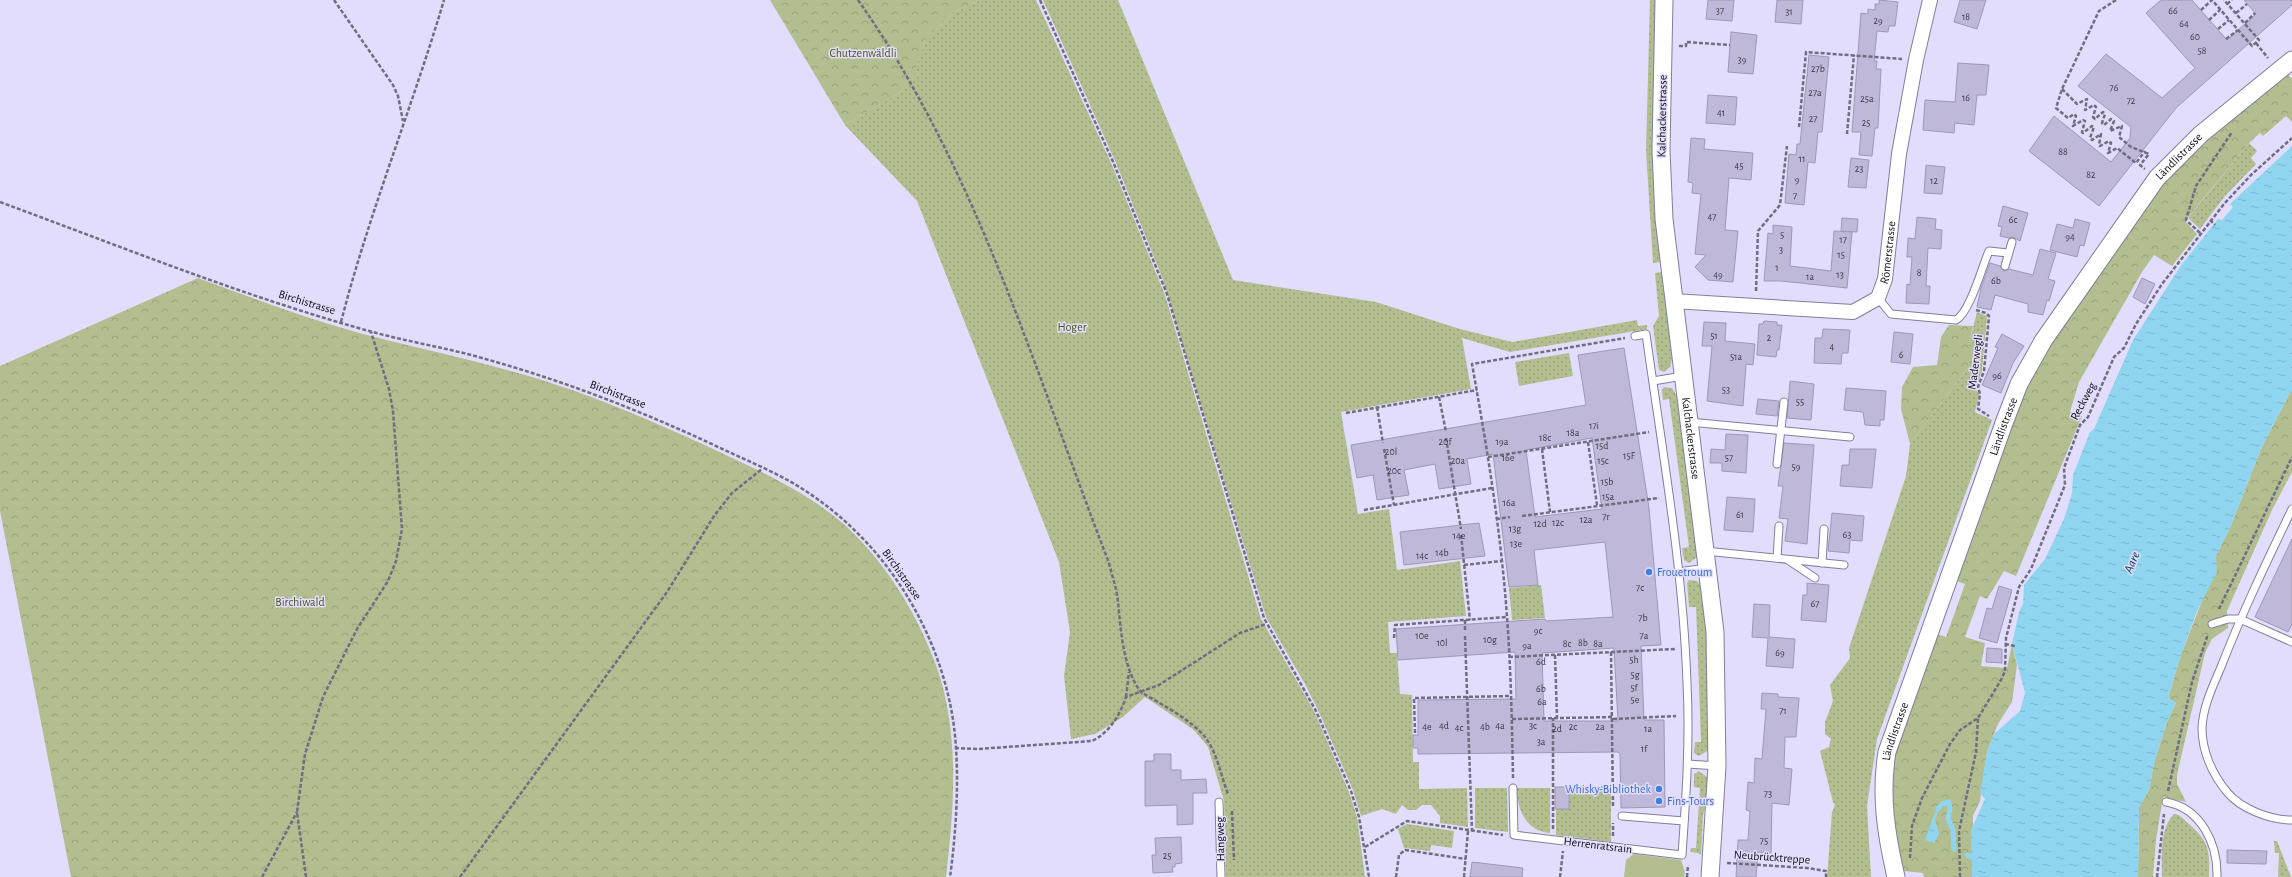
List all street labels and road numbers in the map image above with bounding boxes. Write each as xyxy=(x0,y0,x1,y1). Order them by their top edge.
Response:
street label: Kalchackerstrasse xyxy=(1655,75,1669,157)
street label: Ländlistrasse xyxy=(2153,131,2204,182)
street label: Römerstrasse xyxy=(1878,220,1897,286)
street label: Birchistrasse xyxy=(277,288,337,316)
street label: Maderwegli xyxy=(1966,334,1984,390)
street label: Birchistrasse xyxy=(588,378,648,410)
street label: Reckweg xyxy=(2068,380,2098,422)
street label: Kalchackerstrasse xyxy=(1680,396,1702,480)
street label: Ländlistrasse xyxy=(1987,396,2019,457)
street label: Birchistrasse xyxy=(880,546,924,602)
street label: Ländlistrasse xyxy=(1880,701,1910,761)
street label: Hangweg xyxy=(1214,816,1226,861)
street label: Herrenratsrain xyxy=(1563,835,1633,855)
street label: Neubrücktreppe xyxy=(1733,848,1811,866)

